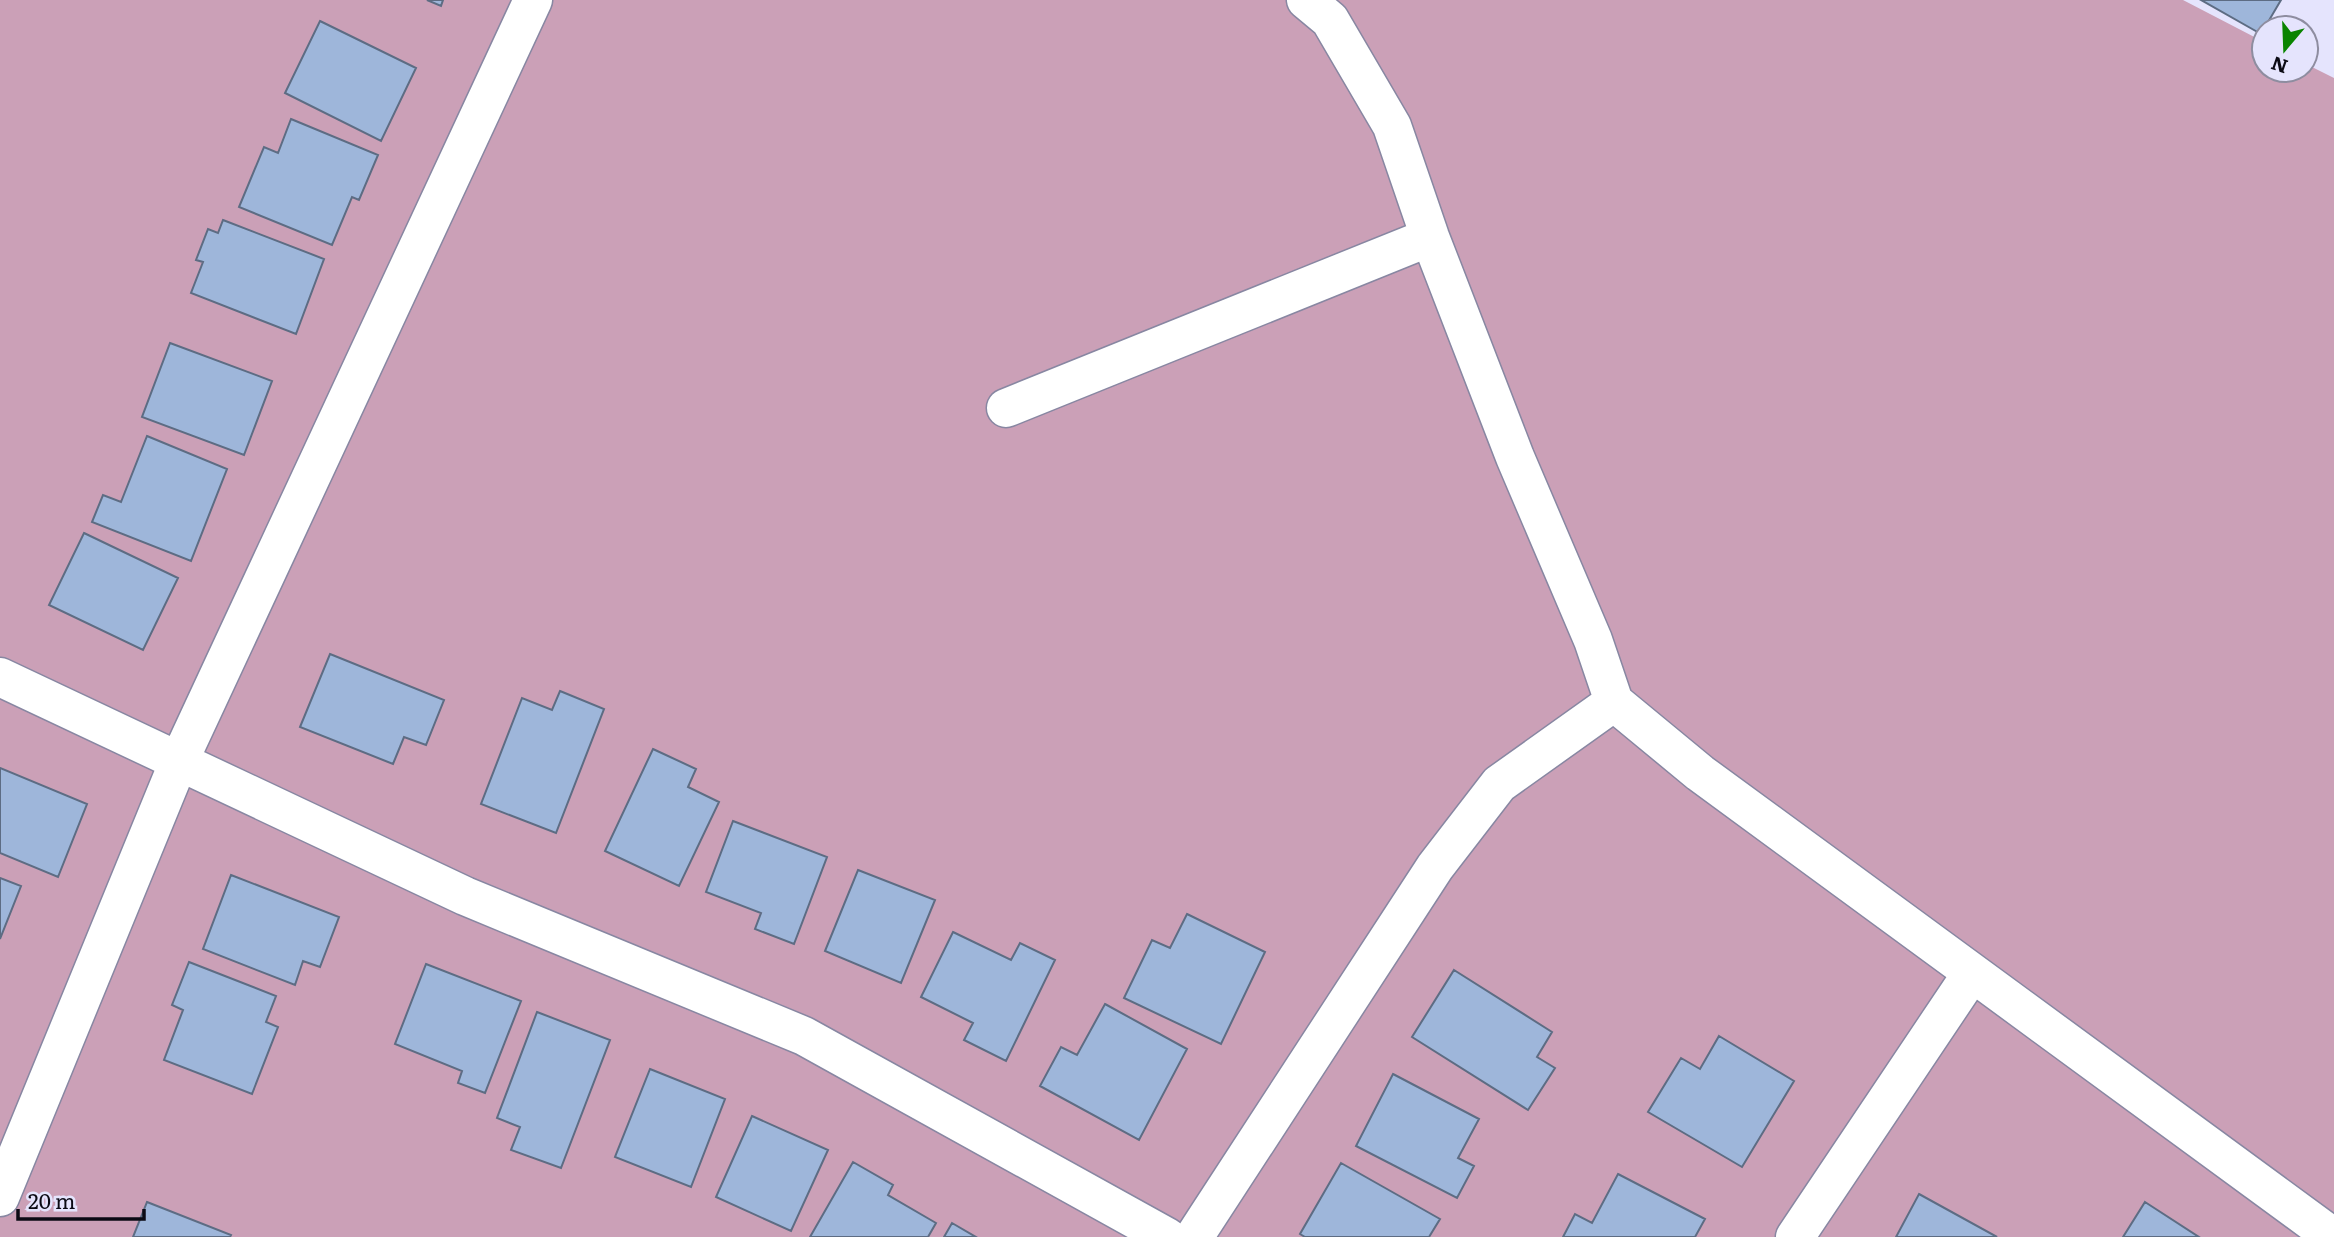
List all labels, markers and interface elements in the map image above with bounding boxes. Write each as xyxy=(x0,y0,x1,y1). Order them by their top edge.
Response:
north arrow xyxy=(2250,14,2320,84)
text: N xyxy=(2267,50,2291,82)
scale bar xyxy=(18,1178,144,1222)
text: 20 m xyxy=(28,1184,75,1215)

